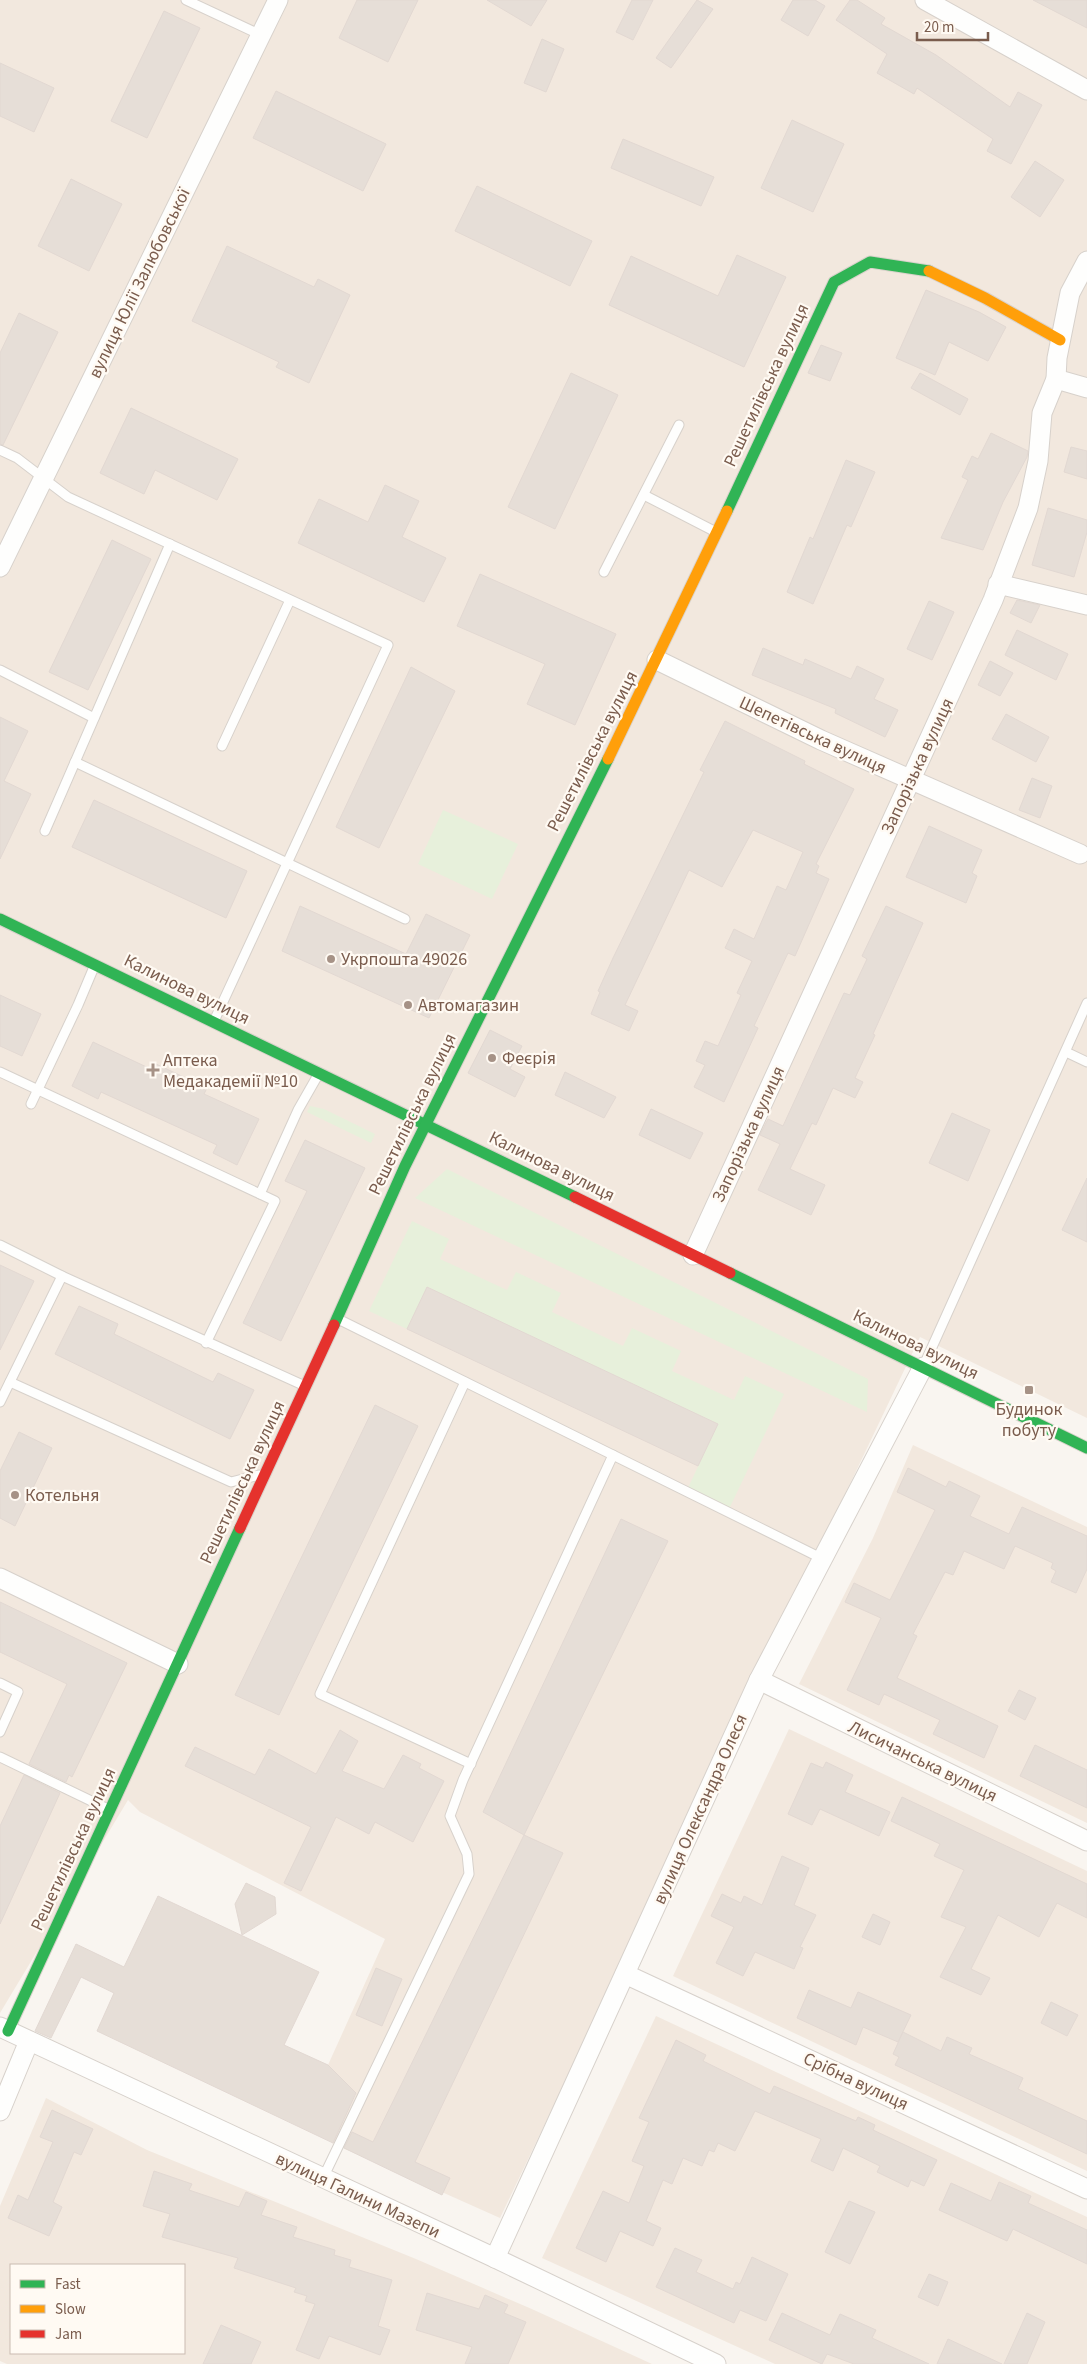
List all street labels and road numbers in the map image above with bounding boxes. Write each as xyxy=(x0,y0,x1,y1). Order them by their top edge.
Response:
street label: вулиця Юлії Залюбовської xyxy=(82,183,197,383)
street label: Решетилівська вулиця xyxy=(718,300,815,471)
street label: Решетилівська вулиця xyxy=(541,667,644,836)
street label: Шепетівська вулиця xyxy=(735,690,891,781)
street label: Запорізька вулиця xyxy=(875,694,960,839)
street label: Калинова вулиця xyxy=(120,948,254,1031)
street label: Решетилівська вулиця xyxy=(362,1029,463,1199)
street label: Запорізька вулиця xyxy=(706,1062,791,1207)
street label: Калинова вулиця xyxy=(485,1125,619,1208)
street label: Калинова вулиця xyxy=(849,1303,983,1386)
street label: Решетилівська вулиця xyxy=(194,1397,291,1568)
street label: вулиця Олександра Олеся xyxy=(647,1710,754,1908)
street label: Лисичанська вулиця xyxy=(844,1714,1002,1808)
street label: Решетилівська вулиця xyxy=(25,1764,122,1935)
street label: Срібна вулиця xyxy=(799,2046,913,2117)
street label: вулиця Галини Мазепи xyxy=(271,2146,444,2245)

